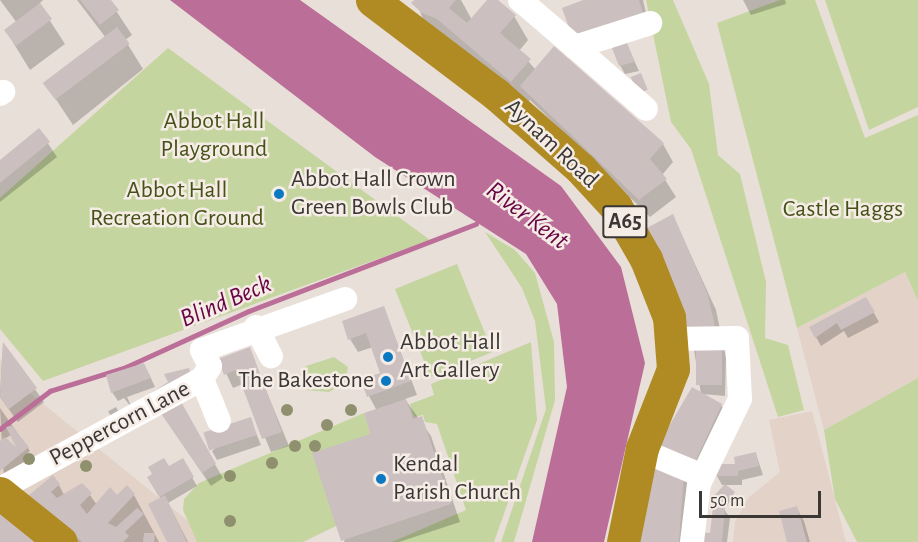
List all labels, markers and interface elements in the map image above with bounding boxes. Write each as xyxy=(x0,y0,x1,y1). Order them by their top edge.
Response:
street label: Aynam Road xyxy=(498,93,604,195)
park label: Abbot Hall Playground xyxy=(161,108,267,164)
place label: Abbot Hall Crown Green Bowls Club xyxy=(291,166,456,222)
water label: River Kent xyxy=(480,175,574,257)
park label: Abbot Hall Recreation Ground xyxy=(90,177,264,233)
marker: Abbot Hall Crown Green Bowls Club xyxy=(272,187,286,201)
park label: Castle Haggs xyxy=(783,196,903,224)
road number: A65 xyxy=(601,203,649,241)
water label: Blind Beck xyxy=(176,269,276,335)
place label: Abbot Hall Art Gallery xyxy=(400,329,501,385)
marker: Abbot Hall Art Gallery xyxy=(381,350,395,364)
place label: The Bakestone xyxy=(238,367,374,395)
marker: The Bakestone xyxy=(379,374,393,388)
street label: Peppercorn Lane xyxy=(45,375,195,473)
place label: Kendal Parish Church xyxy=(393,451,521,507)
marker: Kendal Parish Church xyxy=(374,472,388,486)
scale bar xyxy=(702,479,824,517)
text: 50 m xyxy=(710,492,744,510)

